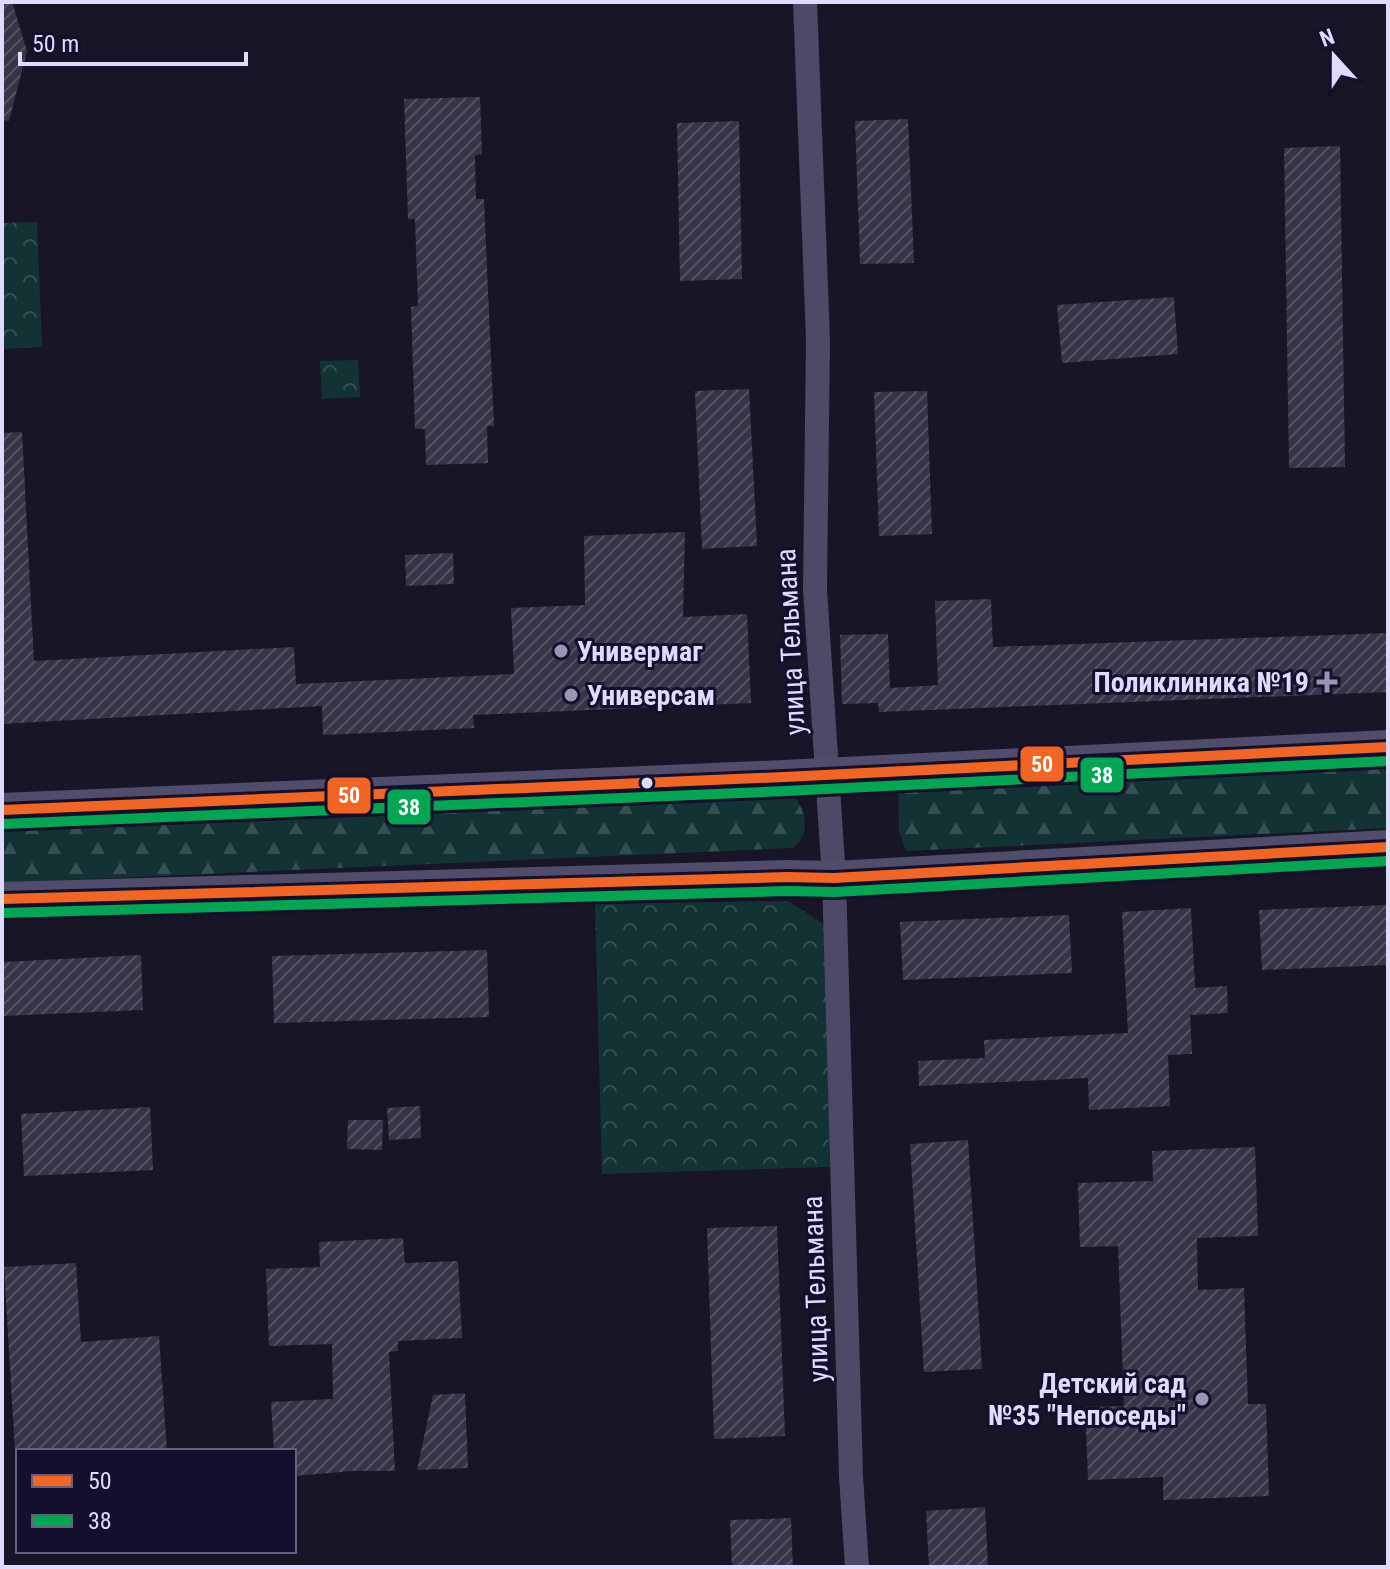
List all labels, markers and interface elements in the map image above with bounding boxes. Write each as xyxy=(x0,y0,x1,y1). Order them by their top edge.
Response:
scale bar xyxy=(20,16,246,66)
north arrow xyxy=(1294,16,1374,96)
text: N xyxy=(1316,24,1338,52)
text: 50 m xyxy=(32,30,79,58)
street label: улица Тельмана xyxy=(769,548,812,736)
place label: Универмаг xyxy=(577,635,703,668)
marker: Универмаг xyxy=(552,642,570,660)
place label: Поликлиника №19 xyxy=(1093,666,1309,699)
marker: Поликлиника №19 xyxy=(1316,671,1338,693)
place label: Универсам xyxy=(587,679,715,712)
marker: Универсам xyxy=(562,686,580,704)
line badge: 50 xyxy=(1019,745,1065,783)
text: 50 xyxy=(1031,752,1053,777)
line badge: 38 xyxy=(1079,756,1125,794)
text: 38 xyxy=(1091,763,1113,788)
unlabelled marker xyxy=(639,775,655,791)
line badge: 50 xyxy=(326,776,372,815)
text: 50 xyxy=(338,783,360,808)
line badge: 38 xyxy=(386,788,432,826)
text: 38 xyxy=(398,795,420,820)
street label: улица Тельмана xyxy=(796,1195,835,1383)
place label: Детский сад №35 "Непоседы" xyxy=(988,1367,1186,1432)
marker: Детский сад №35 "Непоседы" xyxy=(1193,1390,1211,1408)
legend xyxy=(16,1449,296,1553)
text: 50 xyxy=(88,1467,112,1495)
text: 38 xyxy=(88,1507,112,1535)

